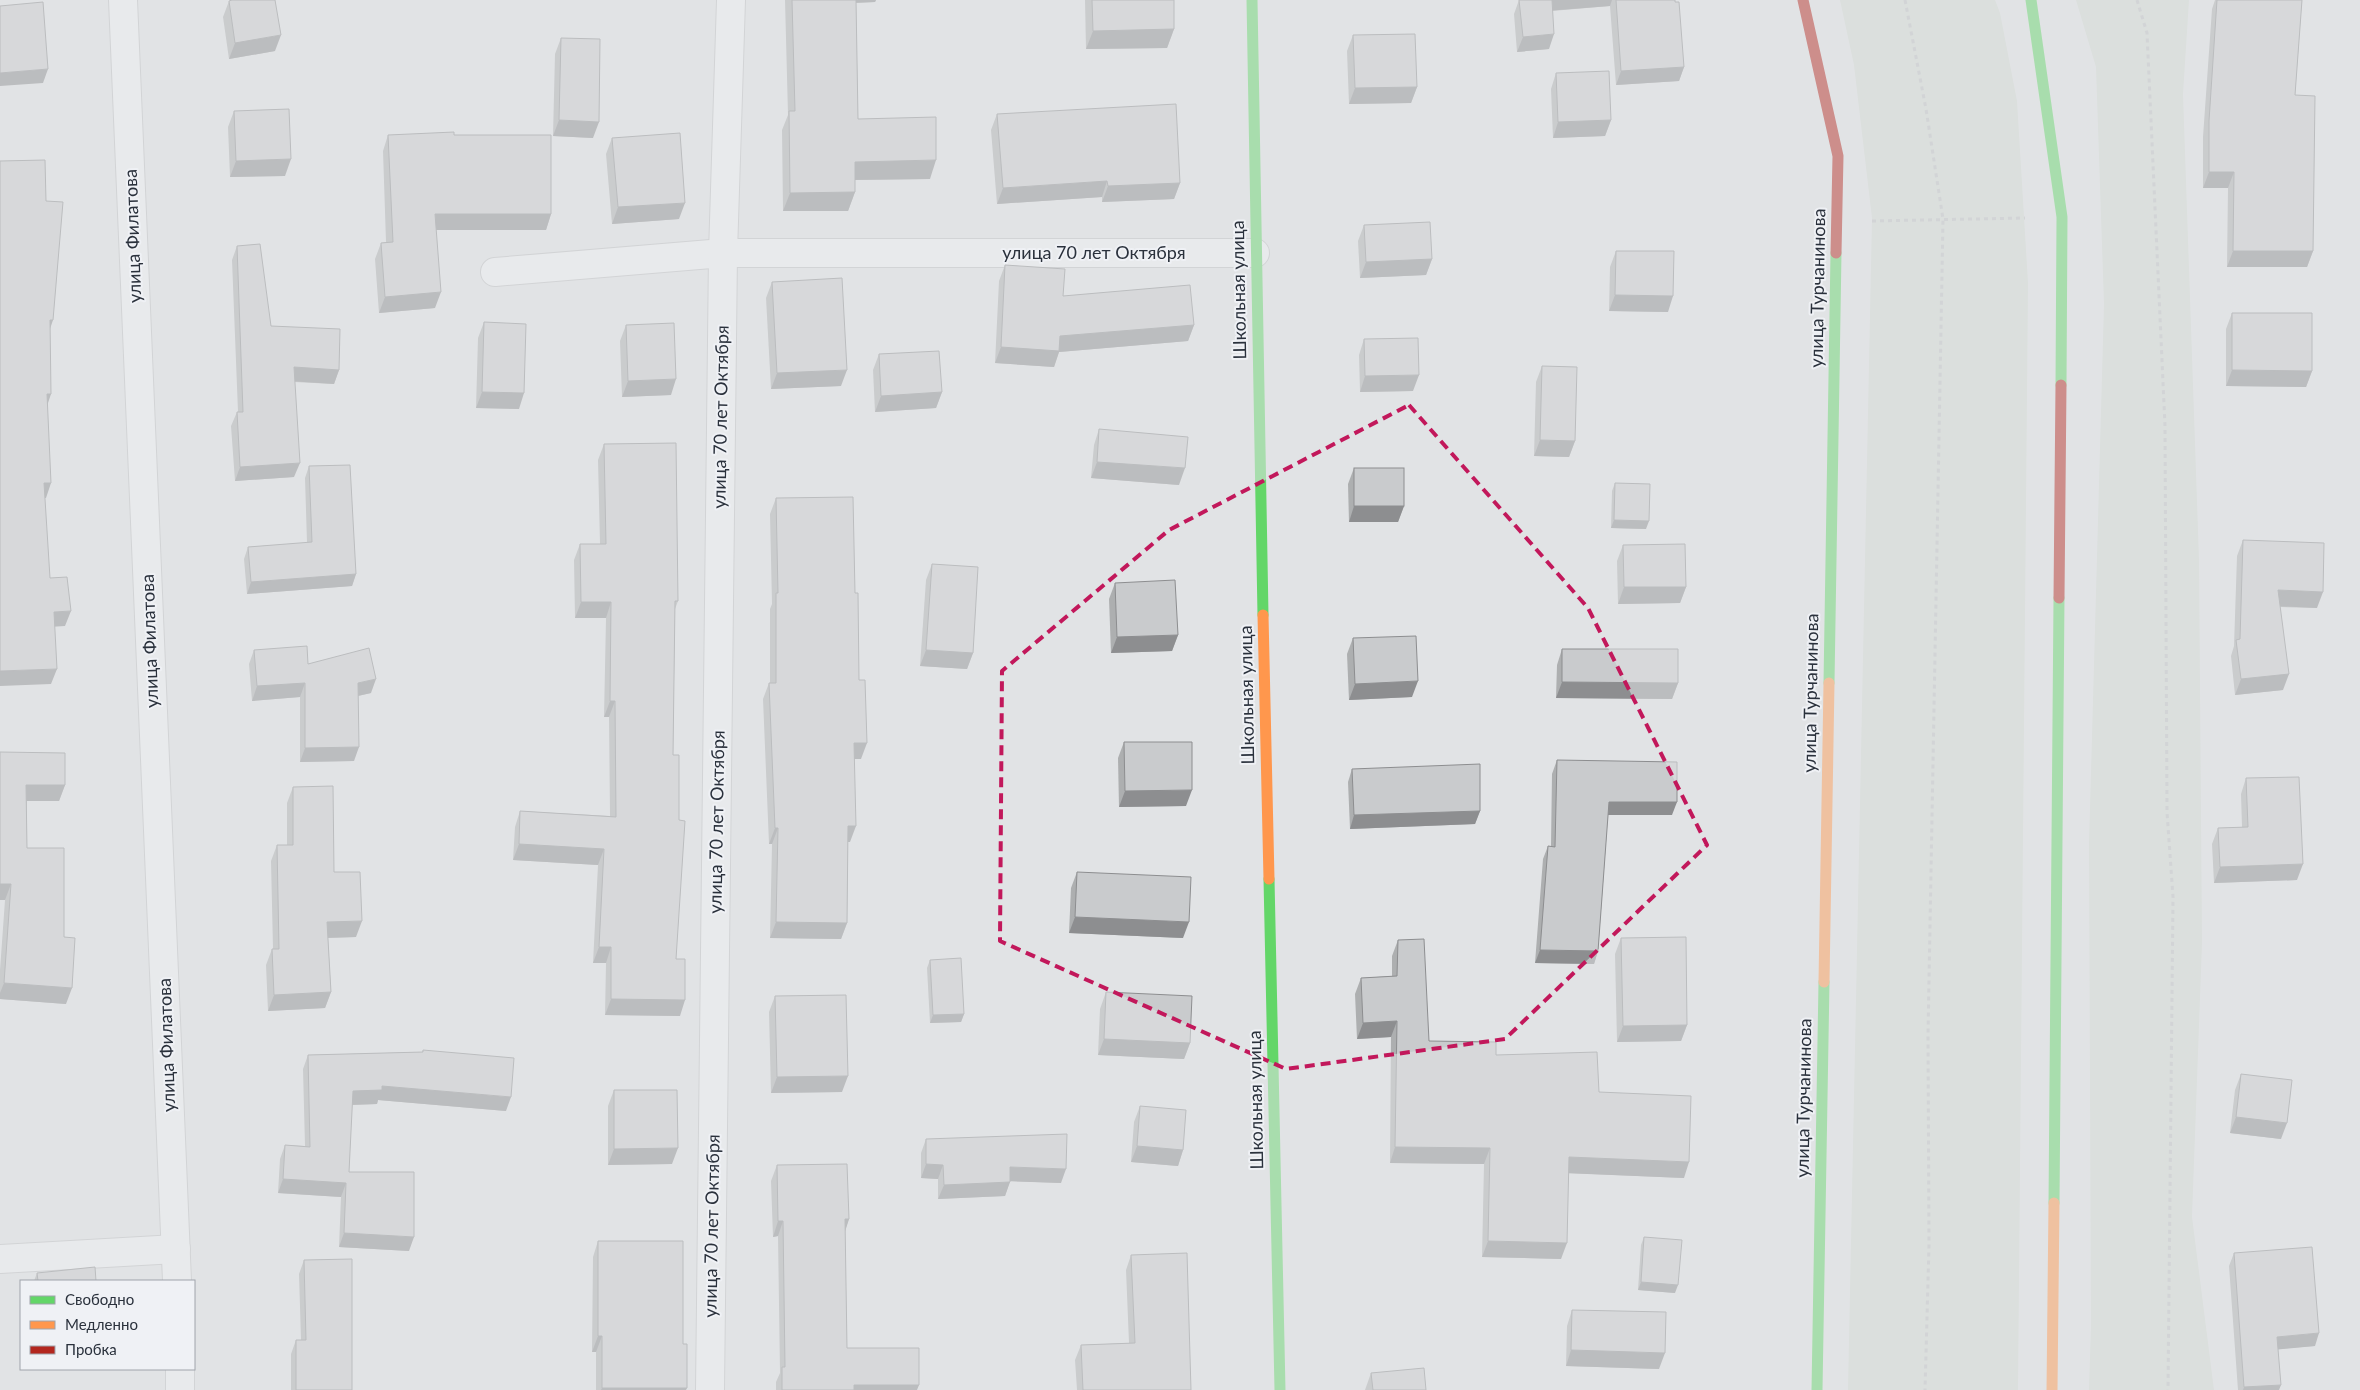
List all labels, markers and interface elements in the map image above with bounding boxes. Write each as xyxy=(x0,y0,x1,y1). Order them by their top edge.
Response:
street label: улица Филатова xyxy=(119,169,145,303)
street label: улица Турчанинова xyxy=(1805,208,1829,368)
street label: Школьная улица xyxy=(1226,220,1250,360)
street label: улица 70 лет Октября xyxy=(1002,241,1186,263)
street label: улица 70 лет Октября xyxy=(707,325,733,509)
street label: улица Филатова xyxy=(136,574,162,708)
street label: улица Турчанинова xyxy=(1798,613,1822,773)
street label: Школьная улица xyxy=(1234,625,1258,765)
street label: улица 70 лет Октября xyxy=(703,730,729,914)
street label: улица Филатова xyxy=(153,978,179,1112)
street label: улица Турчанинова xyxy=(1791,1018,1815,1178)
street label: Школьная улица xyxy=(1243,1030,1267,1170)
street label: улица 70 лет Октября xyxy=(698,1134,724,1318)
legend xyxy=(20,1280,195,1370)
text: Свободно xyxy=(65,1290,134,1308)
text: Медленно xyxy=(65,1315,138,1333)
text: Пробка xyxy=(65,1340,117,1358)

